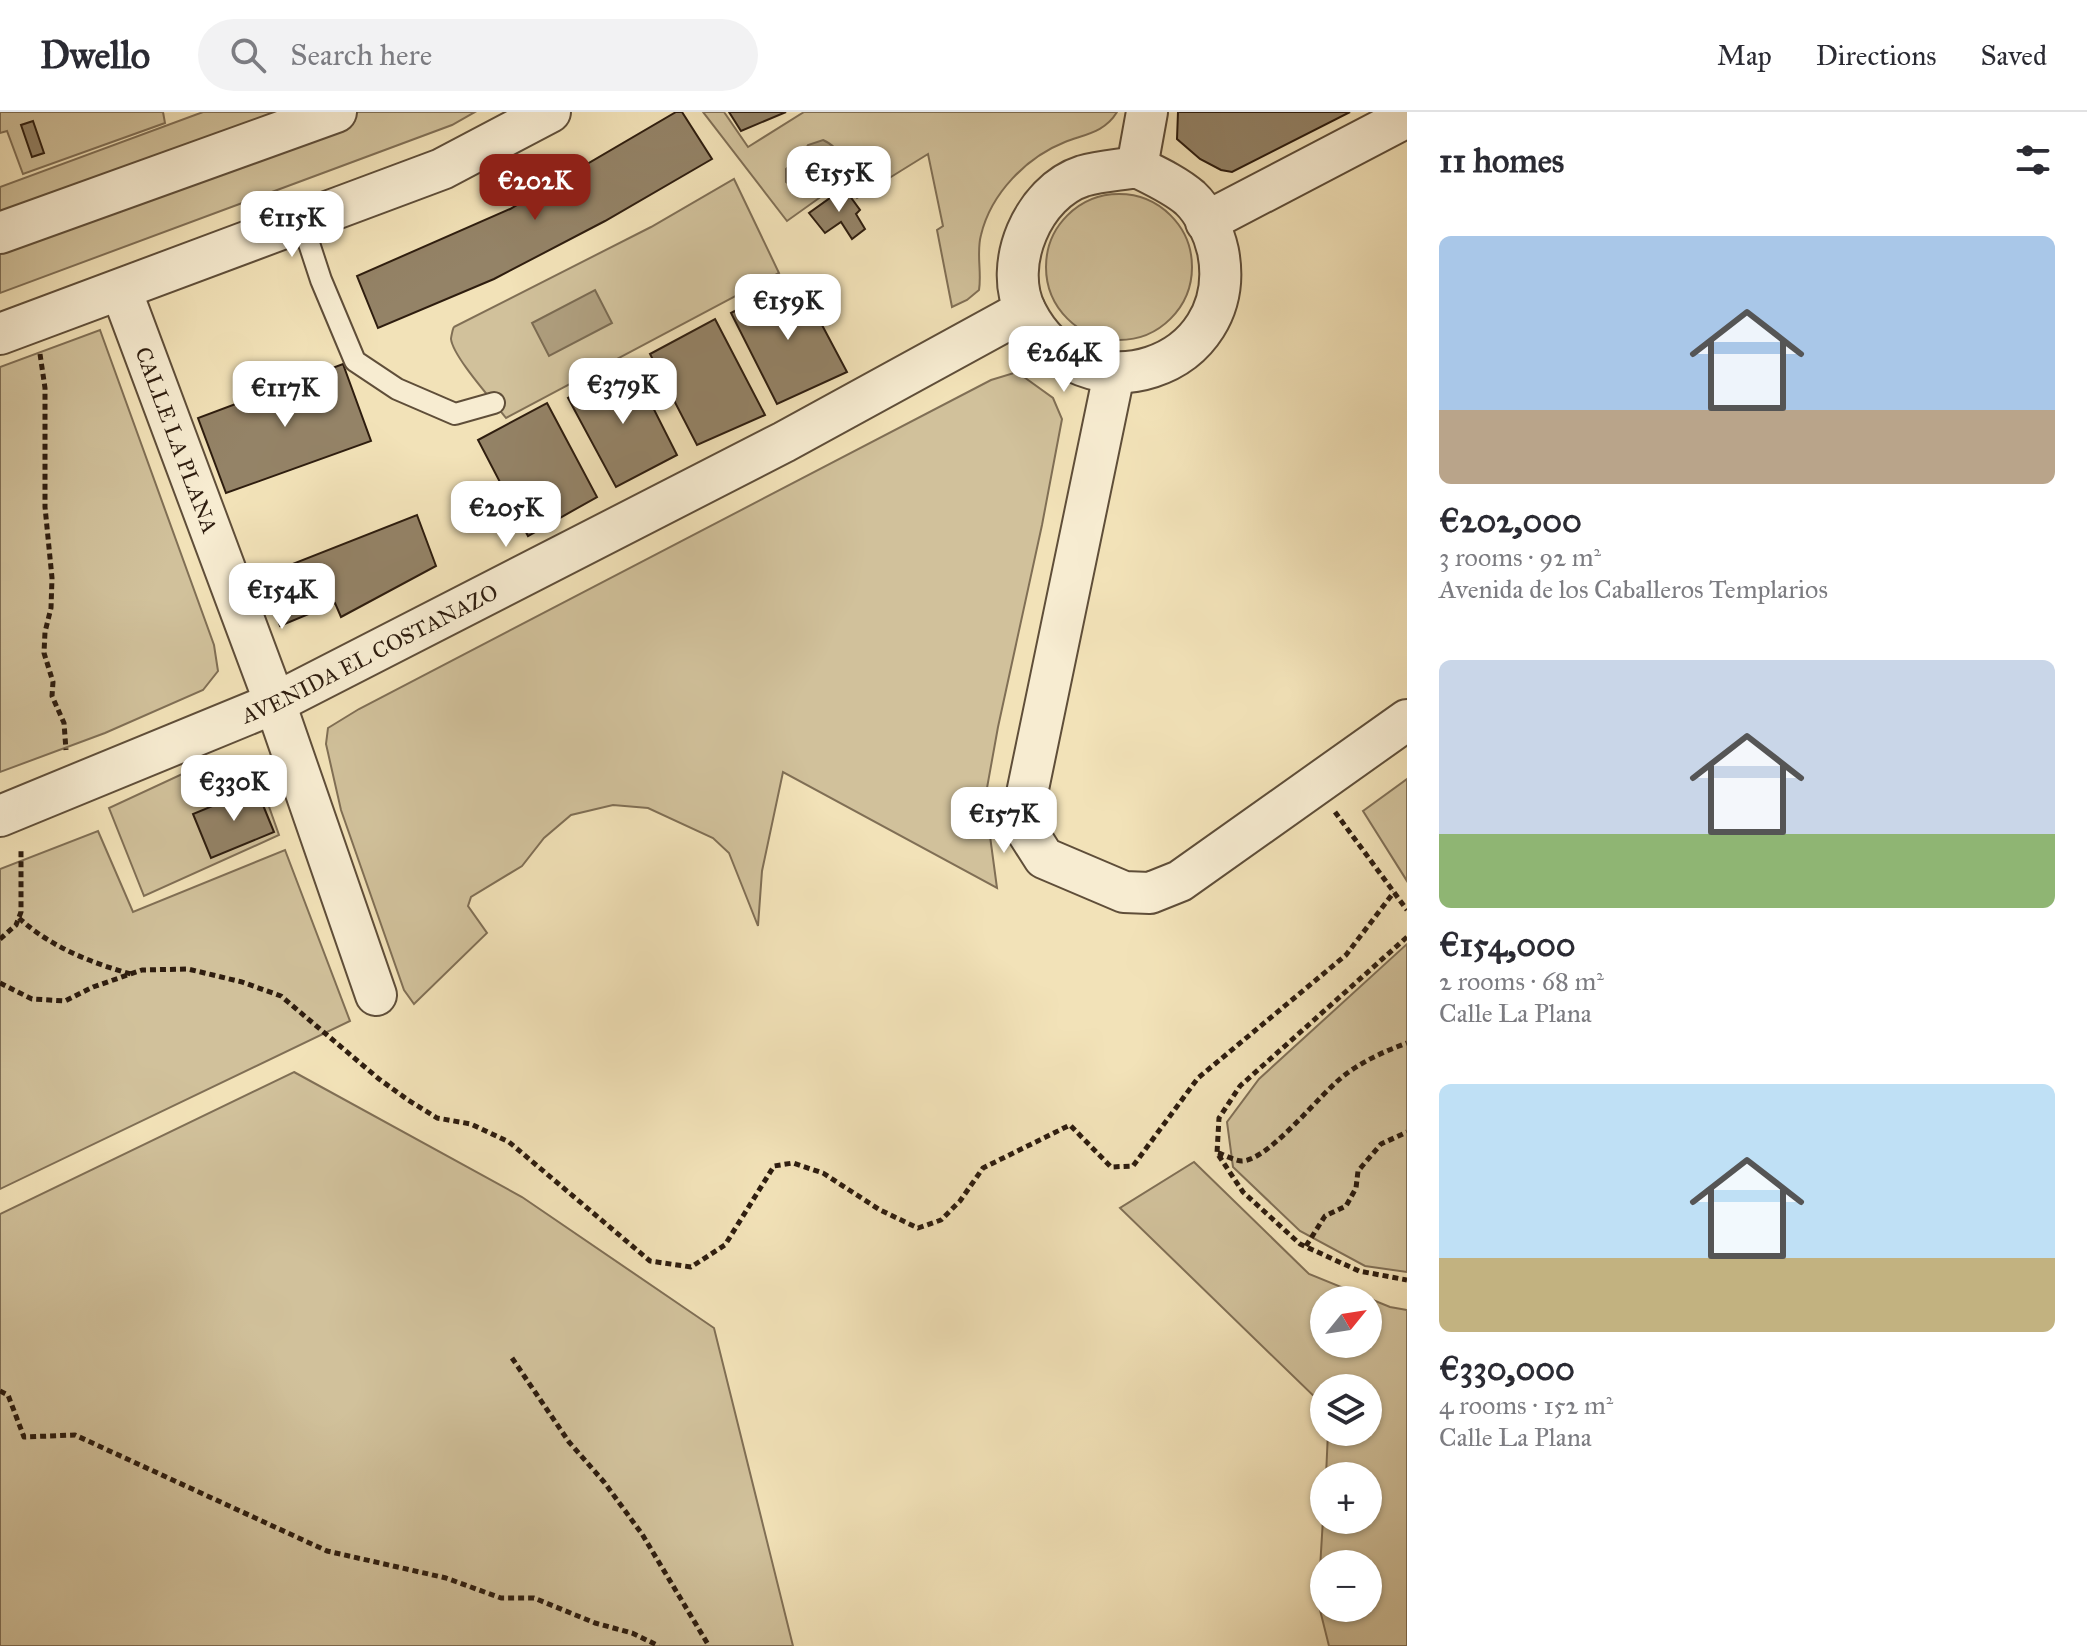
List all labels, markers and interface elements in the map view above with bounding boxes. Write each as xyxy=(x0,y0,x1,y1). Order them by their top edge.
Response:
search box xyxy=(198,19,758,91)
text: Dwello xyxy=(40,32,150,78)
icon: search xyxy=(226,33,270,77)
text: Search here xyxy=(290,37,432,73)
text: Map xyxy=(1717,38,1772,73)
text: Directions xyxy=(1816,38,1937,73)
text: Saved xyxy=(1981,38,2047,73)
icon: filters xyxy=(2011,138,2055,182)
text: 11 homes xyxy=(1439,140,1564,181)
pin: €155K xyxy=(783,146,895,214)
pin: €202K xyxy=(479,154,591,222)
text: €155K xyxy=(805,156,873,188)
text: €202K xyxy=(498,164,573,196)
pin: €115K xyxy=(236,191,348,259)
text: €115K xyxy=(259,201,325,233)
pin: €159K xyxy=(732,274,844,342)
text: €159K xyxy=(753,284,823,316)
icon: home xyxy=(1675,288,1819,432)
pin: €264K xyxy=(1008,326,1120,394)
text: €264K xyxy=(1027,336,1101,368)
street label: CALLE LA PLANA xyxy=(129,343,224,537)
pin: €379K xyxy=(567,358,679,426)
pin: €117K xyxy=(229,361,341,429)
text: €379K xyxy=(587,368,659,400)
text: €117K xyxy=(251,371,319,403)
pin: €205K xyxy=(450,481,562,549)
text: €205K xyxy=(469,491,543,523)
text: €202,000 xyxy=(1439,500,1582,541)
text: 3 rooms · 92 m² xyxy=(1439,541,1601,573)
pin: €154K xyxy=(226,563,338,631)
text: €154K xyxy=(247,573,317,605)
text: Avenida de los Caballeros Templarios xyxy=(1439,573,1828,605)
street label: AVENIDA EL COSTANAZO xyxy=(237,578,502,730)
icon: home xyxy=(1675,712,1819,856)
pin: €330K xyxy=(178,755,290,823)
text: €330K xyxy=(199,765,269,797)
pin: €157K xyxy=(948,787,1060,855)
text: €157K xyxy=(969,797,1039,829)
text: €154,000 xyxy=(1439,924,1576,965)
text: 2 rooms · 68 m² xyxy=(1439,965,1604,997)
text: Calle La Plana xyxy=(1439,997,1592,1029)
icon: home xyxy=(1675,1136,1819,1280)
north arrow xyxy=(1310,1286,1382,1358)
map controls xyxy=(1310,1286,1382,1622)
text: €330,000 xyxy=(1439,1348,1575,1389)
button: layers xyxy=(1310,1374,1382,1446)
text: 4 rooms · 152 m² xyxy=(1439,1389,1613,1421)
text: Calle La Plana xyxy=(1439,1421,1592,1453)
button: + xyxy=(1310,1462,1382,1534)
button: − xyxy=(1310,1550,1382,1622)

